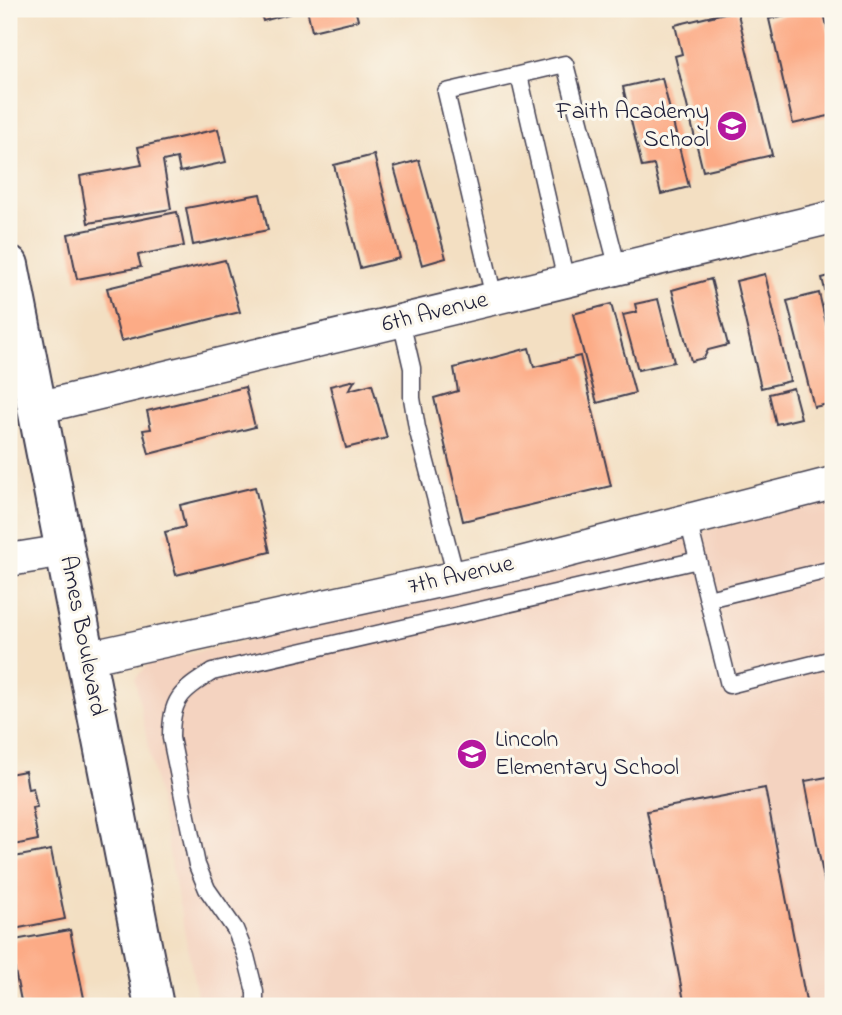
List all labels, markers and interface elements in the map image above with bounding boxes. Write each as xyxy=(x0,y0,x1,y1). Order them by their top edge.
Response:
place label: Faith Academy School xyxy=(555,95,709,158)
school or university icon: Faith Academy School xyxy=(715,109,749,143)
street label: 6th Avenue xyxy=(378,283,492,343)
street label: 7th Avenue xyxy=(405,547,517,605)
street label: Ames Boulevard xyxy=(49,553,115,720)
place label: Lincoln Elementary School xyxy=(495,723,679,787)
school or university icon: Lincoln Elementary School xyxy=(455,737,489,771)

